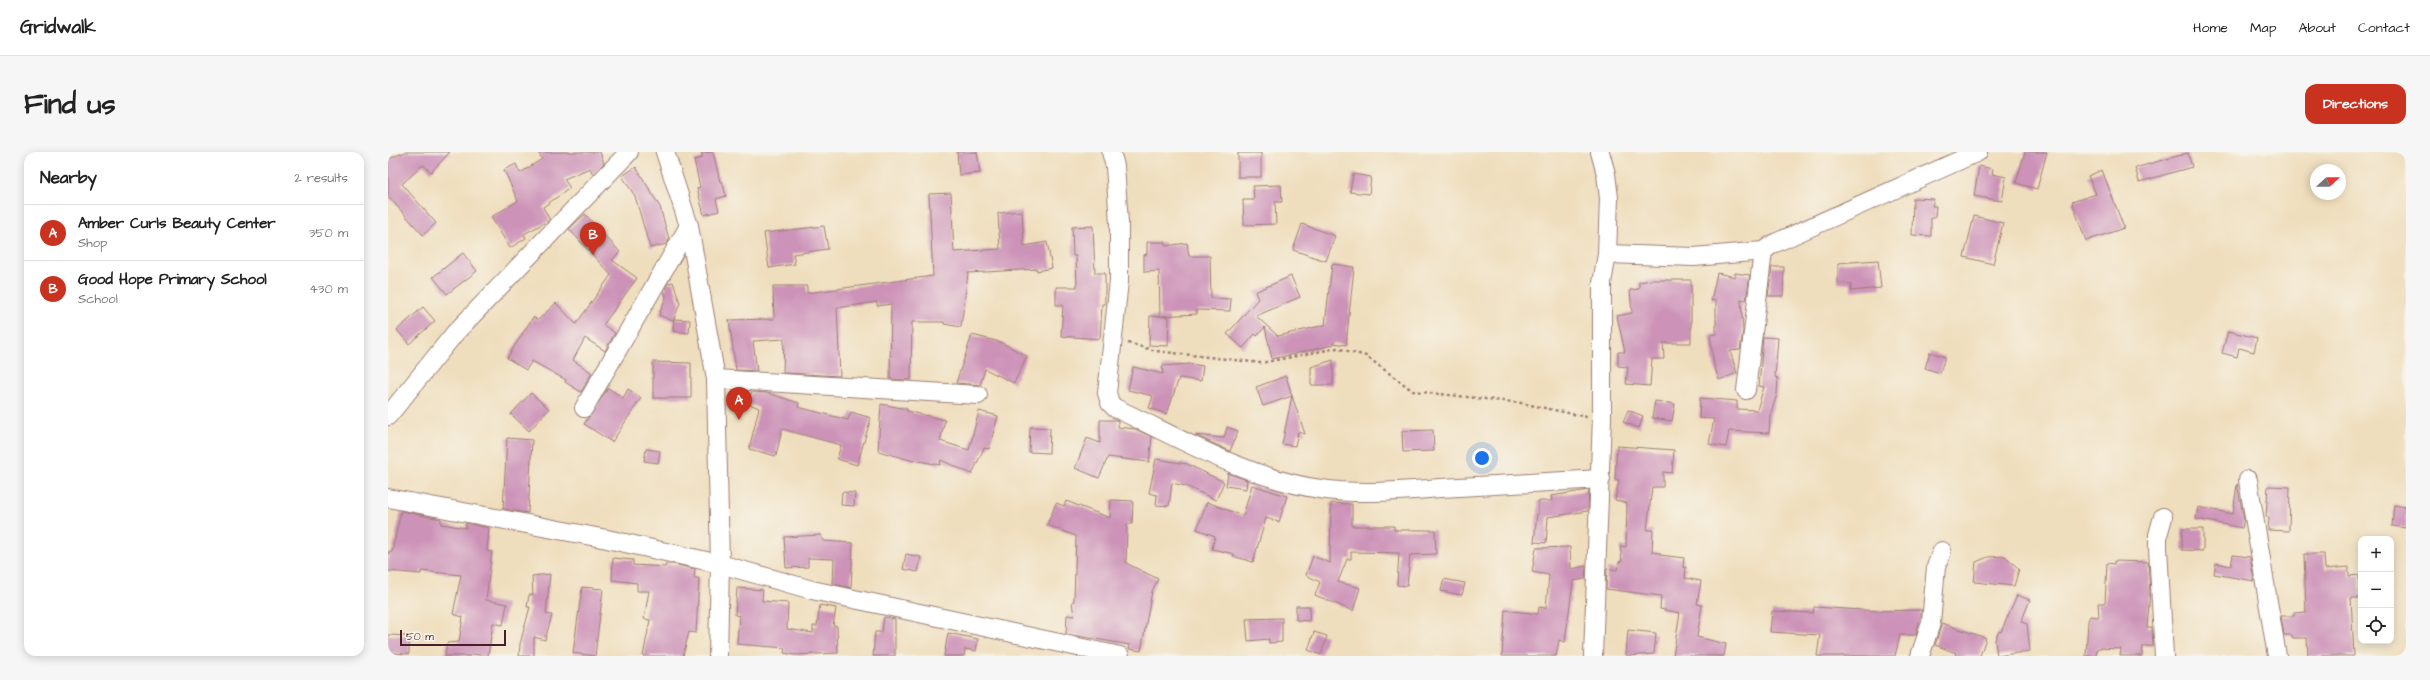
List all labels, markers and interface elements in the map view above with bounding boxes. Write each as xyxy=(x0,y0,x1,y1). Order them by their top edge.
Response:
text: Gridwalk xyxy=(20,14,96,41)
text: Home xyxy=(2193,18,2228,38)
text: Map xyxy=(2250,18,2276,38)
text: About xyxy=(2298,18,2336,38)
text: Contact xyxy=(2358,18,2410,38)
button: Directions xyxy=(2305,84,2406,124)
text: Find us xyxy=(24,85,115,124)
north arrow xyxy=(2310,164,2346,200)
text: Nearby xyxy=(40,166,97,190)
text: 2 results xyxy=(294,169,348,187)
text: Amber Curls Beauty Center xyxy=(78,213,276,234)
pin: B xyxy=(580,222,606,255)
text: A xyxy=(49,224,57,242)
text: 350 m xyxy=(309,224,348,242)
text: Shop xyxy=(78,234,107,252)
text: Good Hope Primary School xyxy=(78,269,267,290)
text: B xyxy=(48,280,58,298)
text: 430 m xyxy=(309,280,348,298)
text: School xyxy=(78,290,118,308)
pin: A xyxy=(726,387,752,420)
your location xyxy=(1472,448,1492,468)
map controls xyxy=(2358,536,2394,644)
button: + xyxy=(2358,536,2394,572)
button: − xyxy=(2358,572,2394,608)
button: locate xyxy=(2358,608,2394,644)
scale bar xyxy=(400,628,506,647)
text: 50 m xyxy=(406,629,434,644)

